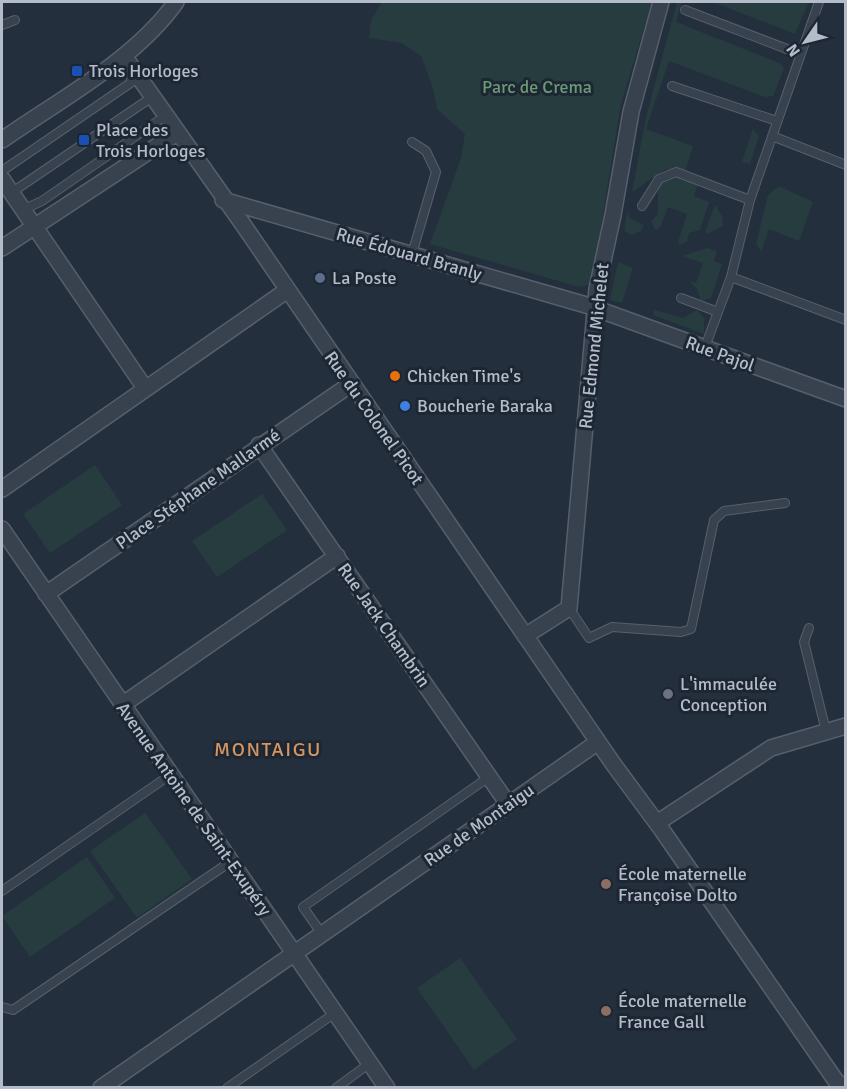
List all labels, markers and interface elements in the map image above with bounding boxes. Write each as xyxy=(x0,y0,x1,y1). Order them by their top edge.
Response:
north arrow xyxy=(775,12,835,72)
text: N xyxy=(782,40,805,60)
place label: Trois Horloges xyxy=(89,60,198,82)
marker: Trois Horloges xyxy=(70,64,84,78)
park label: Parc de Crema xyxy=(482,76,592,98)
place label: Place des Trois Horloges xyxy=(96,119,205,162)
marker: Place des Trois Horloges xyxy=(77,133,91,147)
street label: Rue Édouard Branly xyxy=(334,223,485,285)
street label: Rue Edmond Michelet xyxy=(574,262,614,430)
place label: La Poste xyxy=(332,267,396,289)
marker: La Poste xyxy=(313,271,327,285)
street label: Rue Pajol xyxy=(682,331,758,377)
street label: Rue du Colonel Picot xyxy=(320,347,428,489)
place label: Chicken Time's xyxy=(407,365,521,387)
marker: Chicken Time's xyxy=(388,369,402,383)
place label: Boucherie Baraka xyxy=(417,395,553,417)
marker: Boucherie Baraka xyxy=(398,399,412,413)
street label: Place Stéphane Mallarmé xyxy=(112,424,284,554)
street label: Rue Jack Chambrin xyxy=(333,559,435,691)
place label: L'immaculée Conception xyxy=(680,673,777,716)
marker: L'immaculée Conception xyxy=(661,687,675,701)
street label: Avenue Antoine de Saint-Exupéry xyxy=(112,698,277,920)
district label: MONTAIGU xyxy=(214,737,322,762)
street label: Rue de Montaigu xyxy=(420,779,538,871)
place label: École maternelle Françoise Dolto xyxy=(618,863,747,906)
marker: École maternelle Françoise Dolto xyxy=(599,877,613,891)
place label: École maternelle France Gall xyxy=(618,990,747,1033)
marker: École maternelle France Gall xyxy=(599,1004,613,1018)

